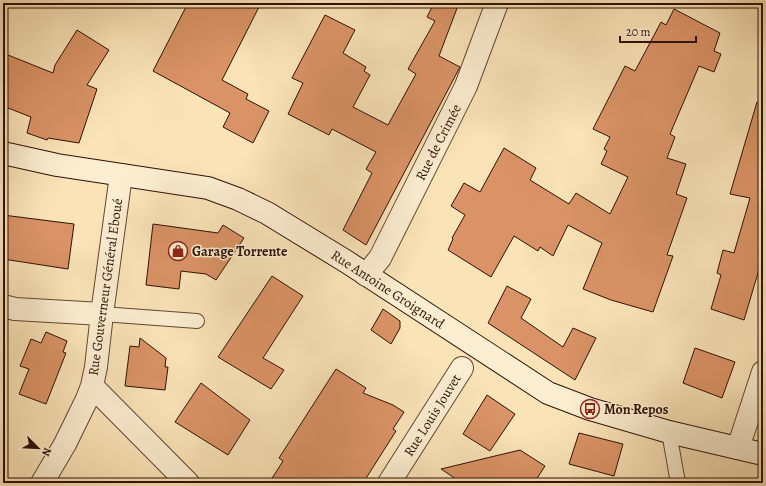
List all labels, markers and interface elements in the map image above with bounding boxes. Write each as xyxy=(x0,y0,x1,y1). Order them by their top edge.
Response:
scale bar xyxy=(620,18,696,44)
text: 20 m xyxy=(626,24,650,40)
street label: Rue de Crimée xyxy=(411,101,466,184)
street label: Rue Gouverneur Général Eboué xyxy=(84,197,127,377)
shop icon: Garage Torrente xyxy=(167,240,189,262)
place label: Garage Torrente xyxy=(192,242,288,261)
street label: Rue Antoine Groignard xyxy=(327,246,449,334)
street label: Rue Louis Jouvet xyxy=(399,370,466,460)
bus stop icon: Mon Repos xyxy=(579,398,601,420)
place label: Mon Repos xyxy=(604,400,669,419)
north arrow xyxy=(18,428,58,468)
text: N xyxy=(38,445,55,459)

